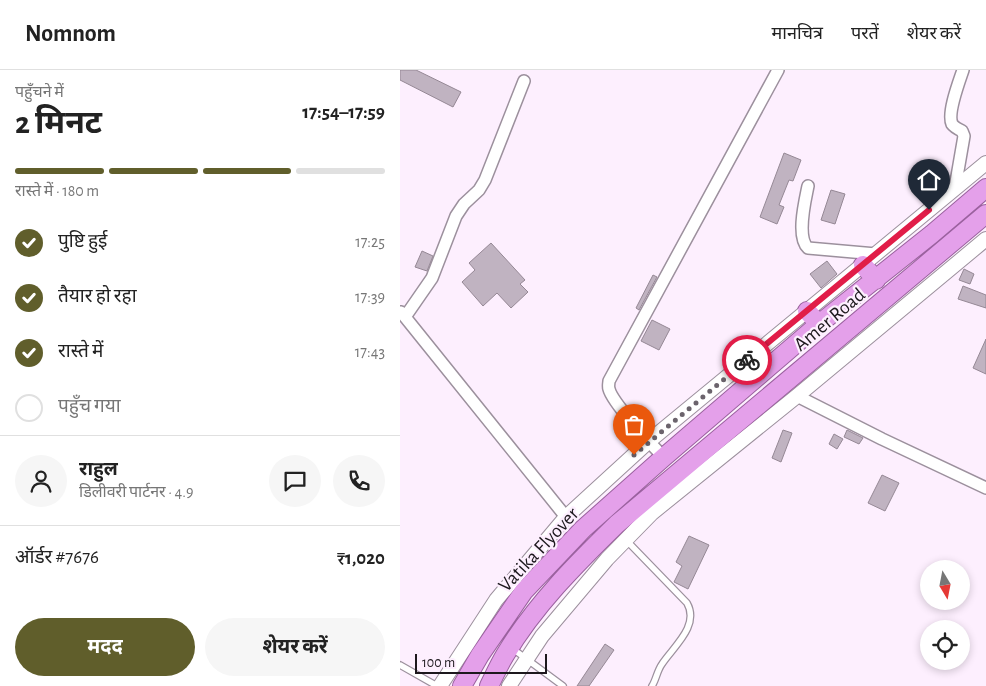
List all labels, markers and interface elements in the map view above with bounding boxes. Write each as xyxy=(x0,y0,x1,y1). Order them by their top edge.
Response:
text: Nomnom xyxy=(25,22,116,46)
text: मानचित्र xyxy=(771,25,823,43)
text: परतें xyxy=(851,25,879,43)
text: शेयर करें xyxy=(907,25,961,43)
text: पहुँचने में xyxy=(15,84,64,100)
text: 17:54–17:59 xyxy=(302,103,385,122)
text: 2 मिनट xyxy=(15,107,102,139)
pin xyxy=(908,159,950,210)
icon: home xyxy=(915,166,943,194)
text: रास्ते में · 180 m xyxy=(15,183,99,199)
icon: check xyxy=(15,229,43,257)
text: पुष्टि हुई xyxy=(58,232,107,251)
text: 17:25 xyxy=(355,234,385,250)
icon: check xyxy=(15,284,43,312)
street label: Amer Road xyxy=(790,284,869,355)
text: तैयार हो रहा xyxy=(58,287,137,306)
text: 17:39 xyxy=(355,289,385,305)
courier xyxy=(722,335,772,385)
icon: check xyxy=(15,339,43,367)
text: रास्ते में xyxy=(58,342,103,361)
text: 17:43 xyxy=(355,344,385,360)
icon: bike xyxy=(733,346,761,374)
text: पहुँच गया xyxy=(58,397,121,416)
pin xyxy=(613,404,655,455)
icon: bag xyxy=(620,411,648,439)
button: person xyxy=(15,455,67,507)
button: chat xyxy=(269,455,321,507)
button: phone xyxy=(333,455,385,507)
text: राहुल xyxy=(79,460,118,479)
text: डिलीवरी पार्टनर · 4.9 xyxy=(79,484,193,500)
street label: Vatika Flyover xyxy=(495,503,583,596)
text: ऑर्डर #7676 xyxy=(15,548,99,567)
text: ₹1,020 xyxy=(337,549,385,568)
north arrow xyxy=(920,560,970,610)
map controls xyxy=(920,560,970,670)
button: मदद xyxy=(15,618,195,676)
button: शेयर करें xyxy=(205,618,385,676)
button: locate xyxy=(920,620,970,670)
scale bar xyxy=(415,651,548,674)
text: 100 m xyxy=(422,656,455,670)

